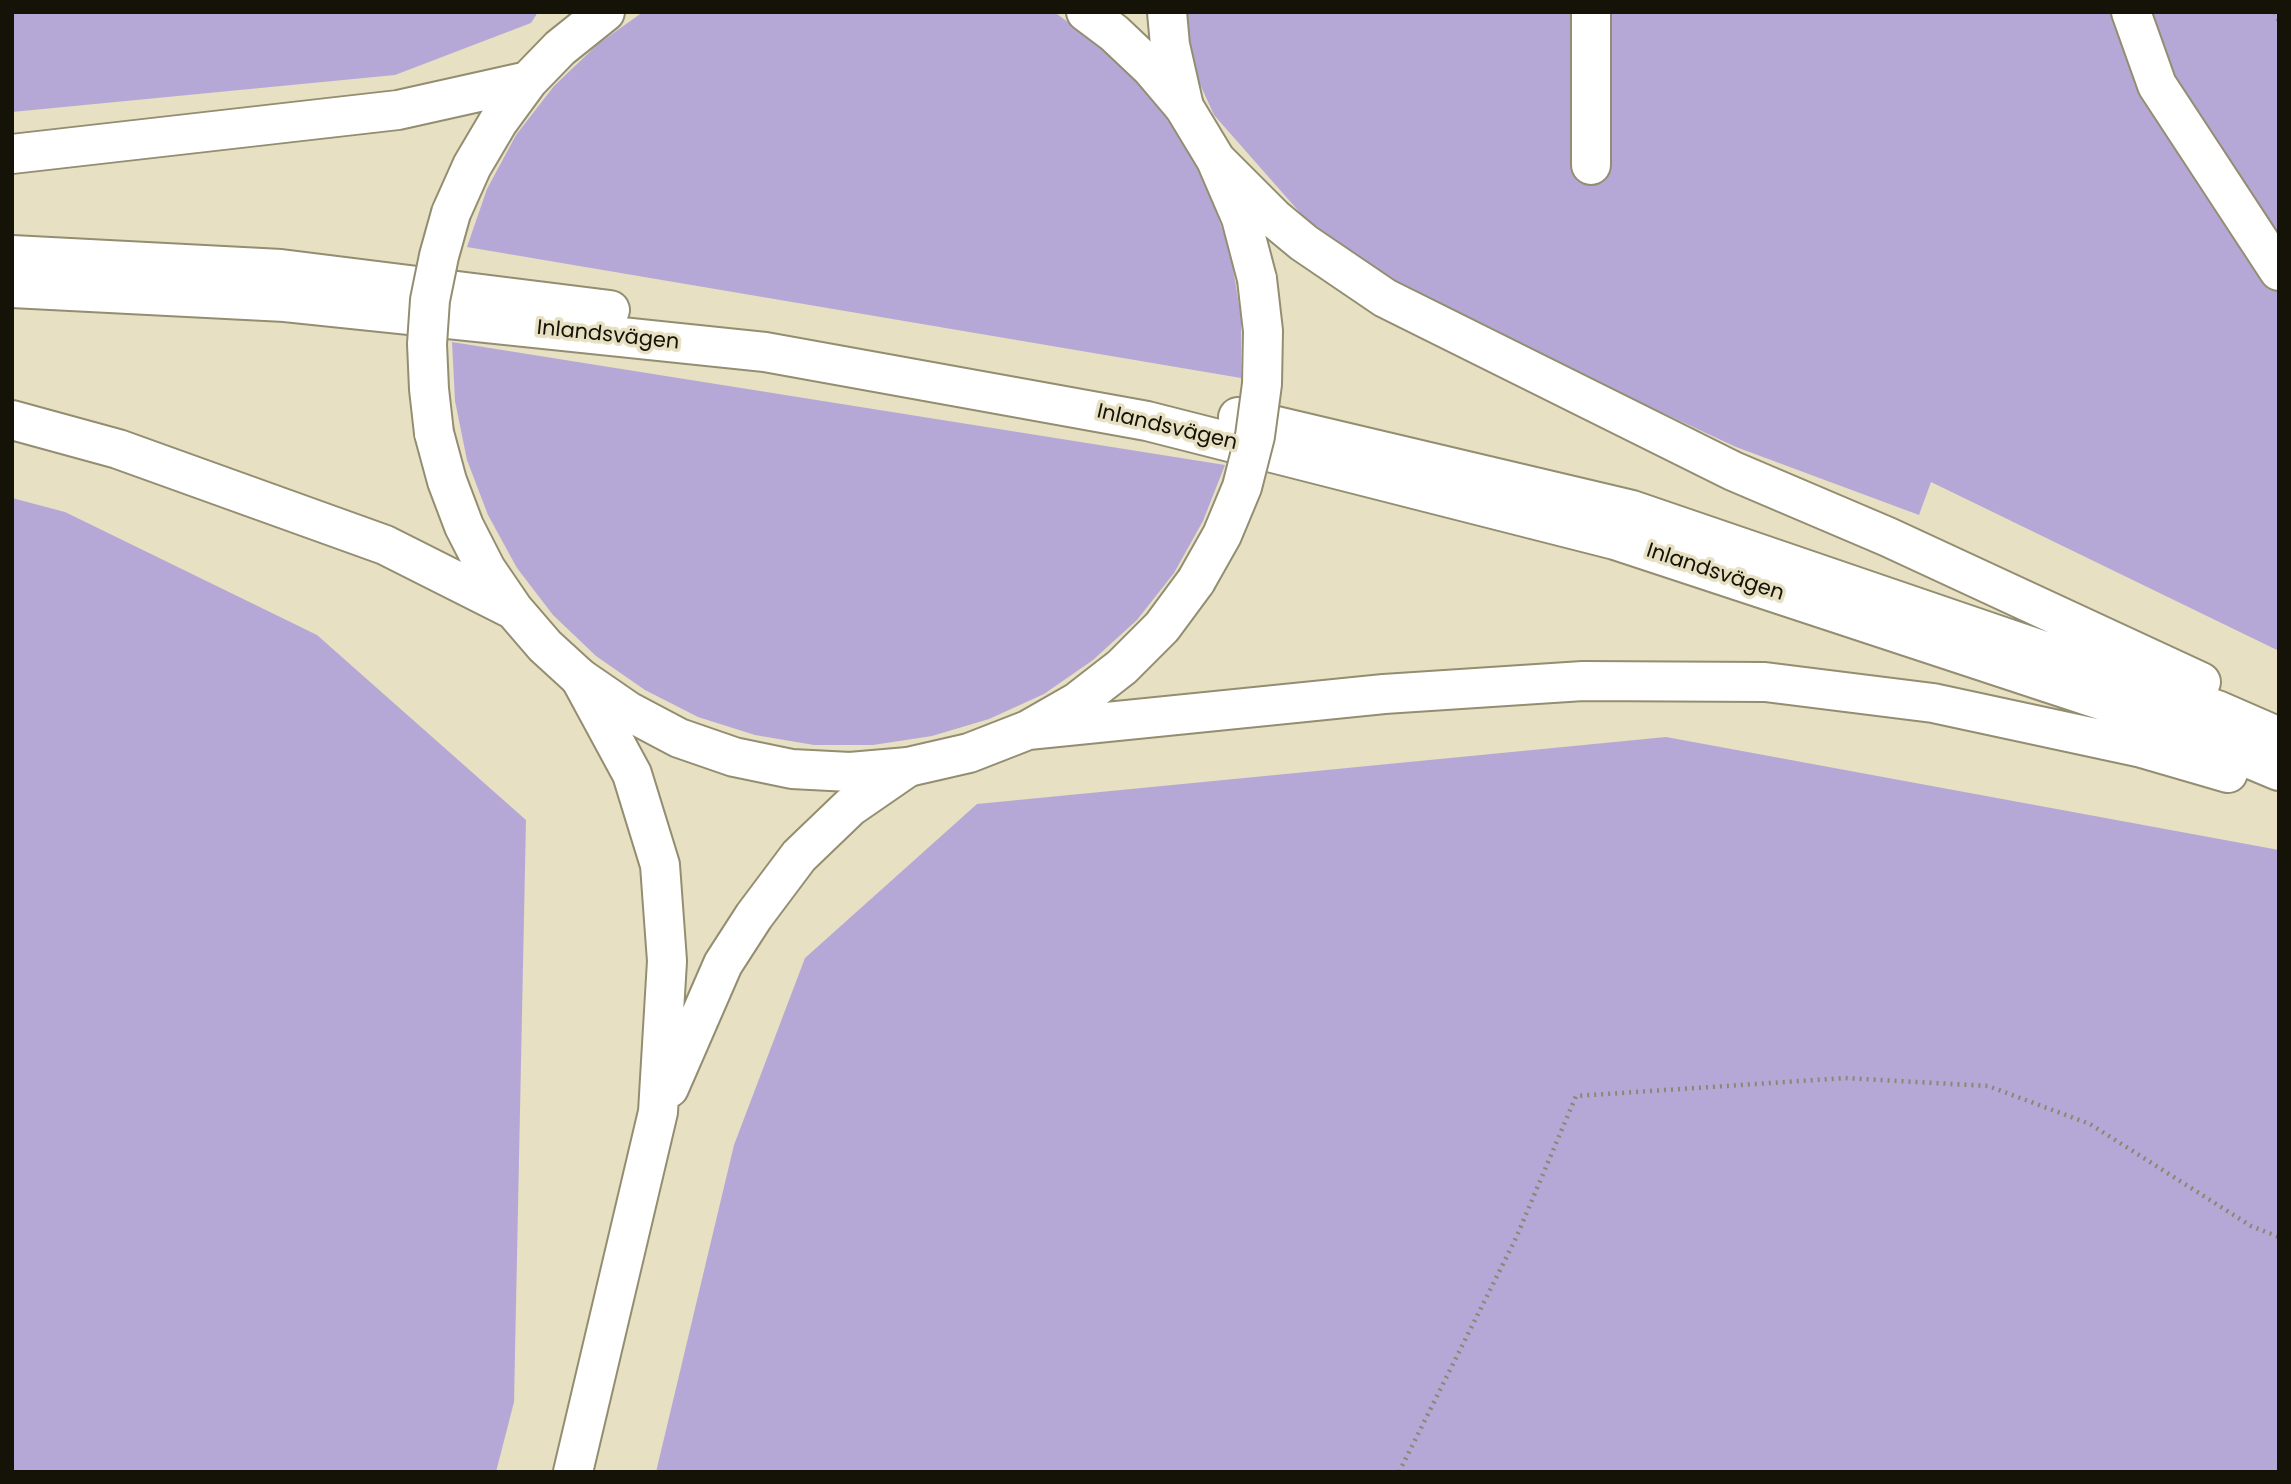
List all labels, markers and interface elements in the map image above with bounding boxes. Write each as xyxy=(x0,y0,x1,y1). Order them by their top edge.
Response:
street label: Inlandsvägen xyxy=(535,316,681,356)
street label: Inlandsvägen xyxy=(1094,400,1240,456)
street label: Inlandsvägen xyxy=(1643,539,1787,607)

